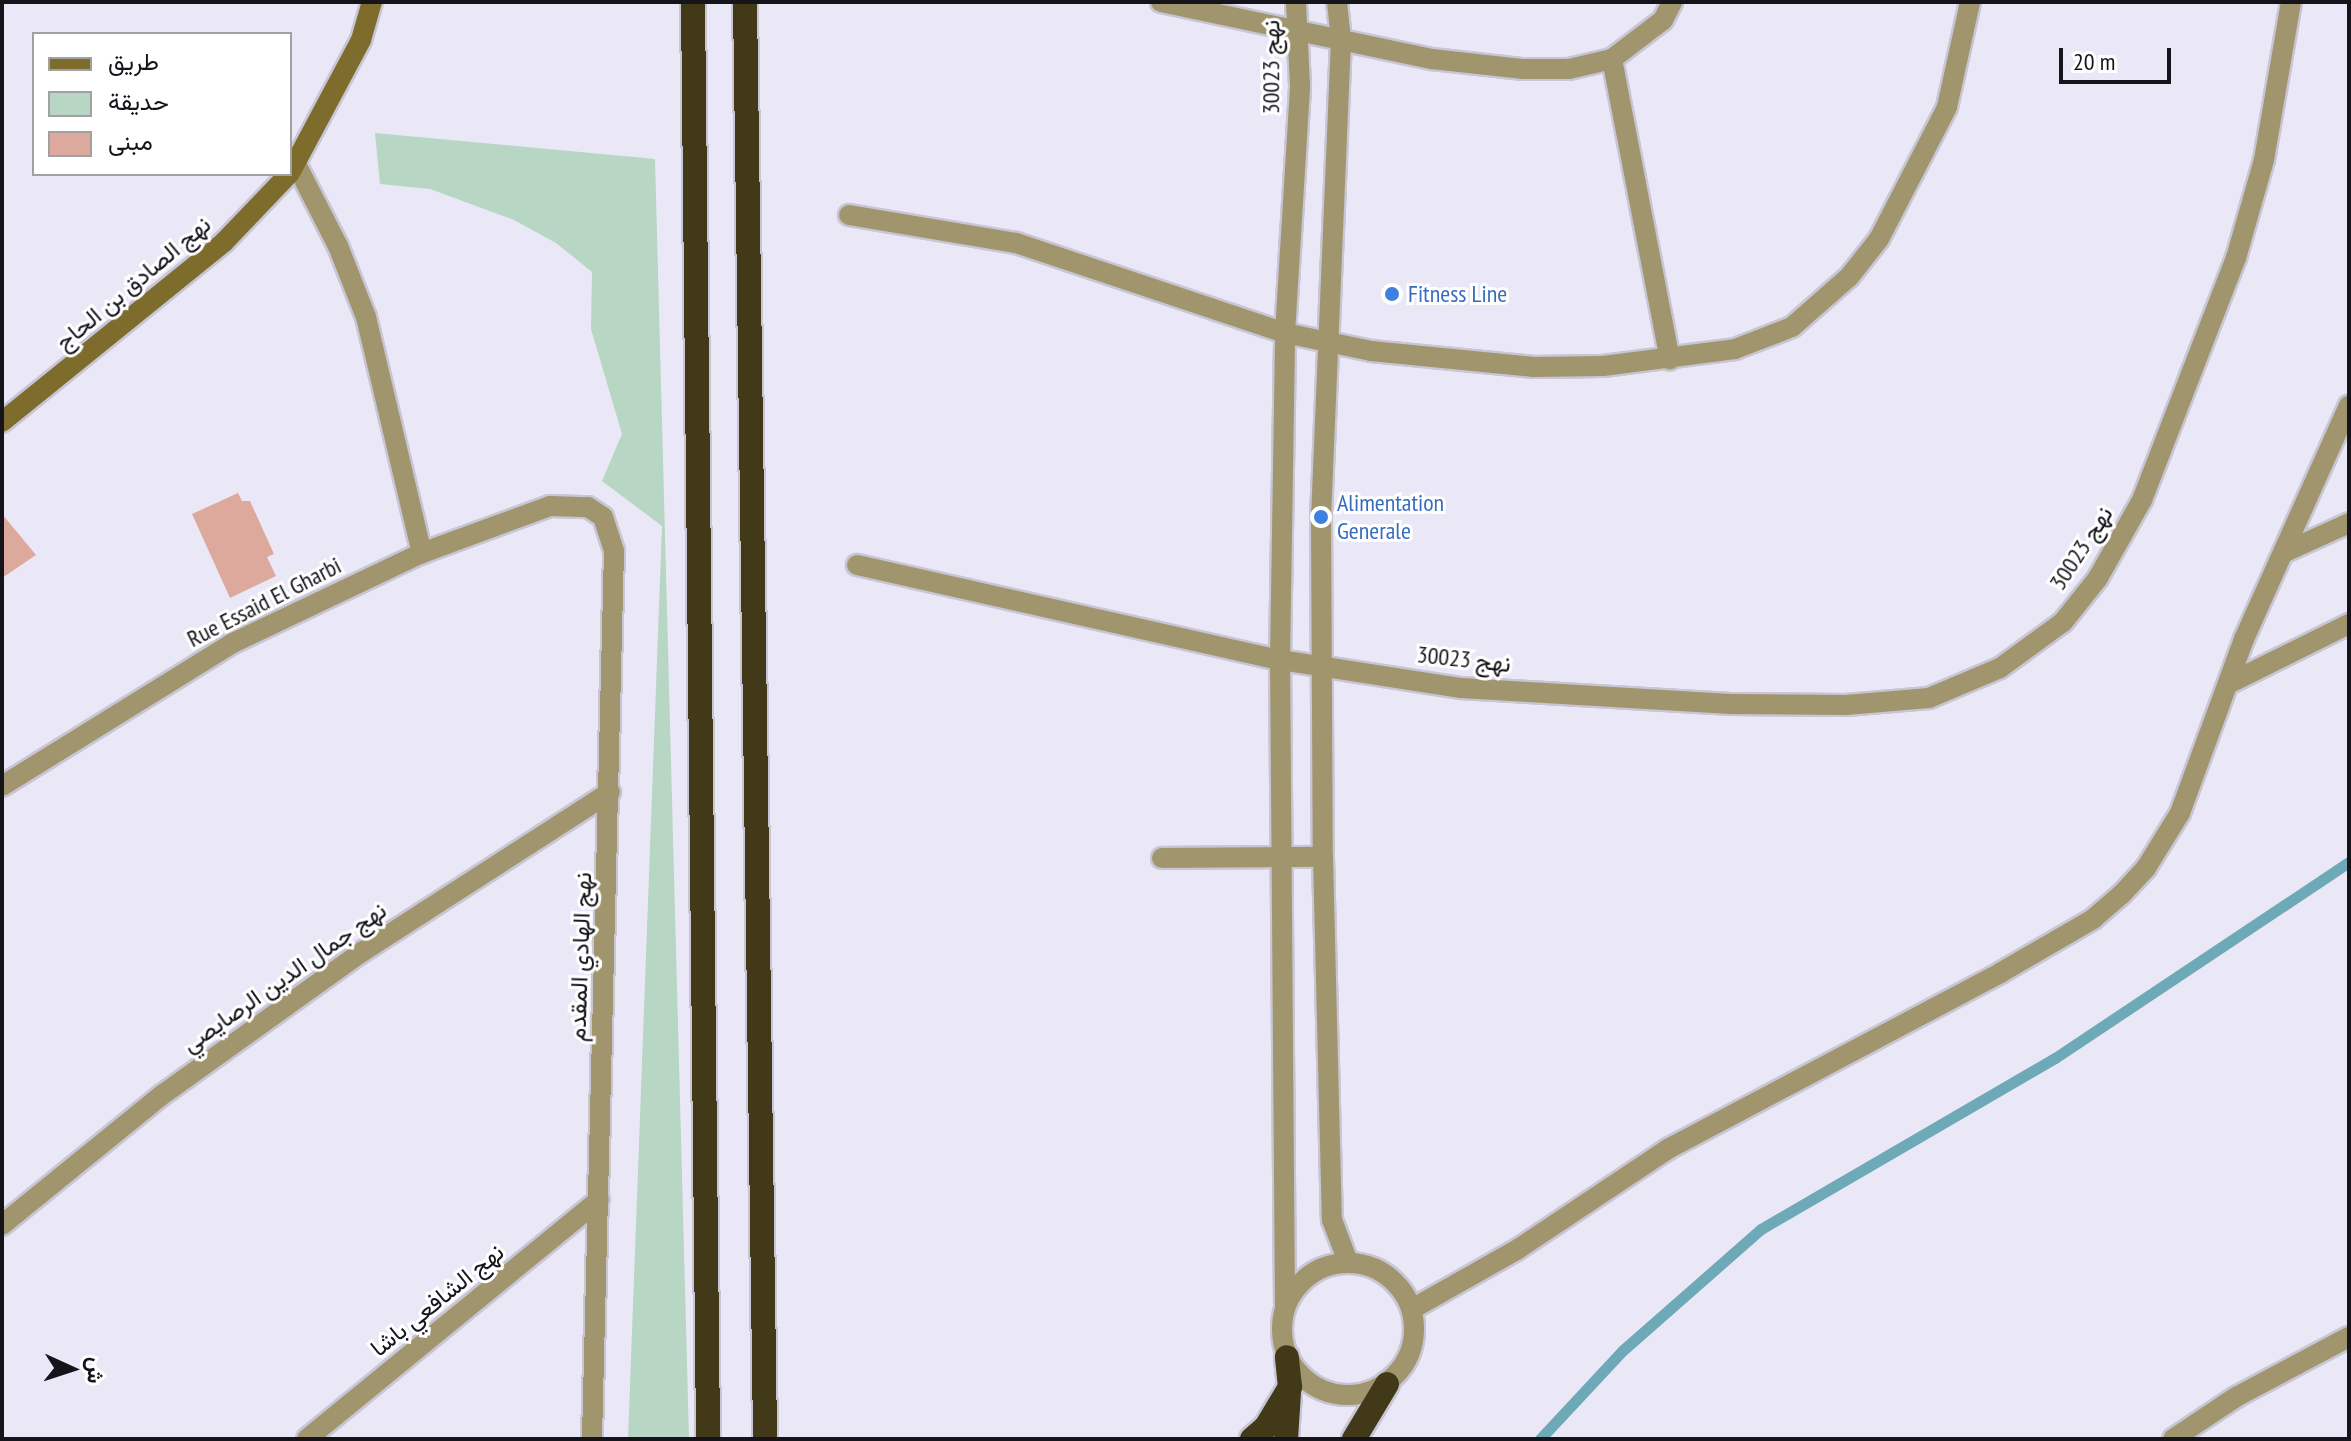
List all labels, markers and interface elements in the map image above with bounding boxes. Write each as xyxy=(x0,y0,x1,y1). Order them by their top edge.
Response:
street label: نهج 30023 xyxy=(1257,20,1285,114)
legend xyxy=(32,32,292,176)
scale bar xyxy=(2063,32,2175,82)
text: طريق xyxy=(108,46,159,77)
text: 20 m xyxy=(2073,46,2115,77)
text: حديقة xyxy=(108,86,169,117)
text: مبنى xyxy=(108,126,153,157)
street label: نهج الصادق بن الحاج xyxy=(50,210,216,356)
place label: Fitness Line xyxy=(1408,280,1507,308)
marker: Fitness Line xyxy=(1383,285,1401,303)
place label: Alimentation Generale xyxy=(1337,489,1444,545)
street label: نهج 30023 xyxy=(2043,501,2119,595)
marker: Alimentation Generale xyxy=(1312,508,1330,526)
street label: Rue Essaid El Gharbi xyxy=(182,551,346,653)
street label: نهج 30023 xyxy=(1416,640,1512,678)
street label: نهج الهادي المقدم xyxy=(563,872,597,1042)
street label: نهج جمال الدين الرصايصي xyxy=(176,896,392,1058)
street label: نهج الشافعي باشا xyxy=(364,1237,510,1363)
north arrow xyxy=(32,1329,112,1409)
text: ش xyxy=(81,1356,111,1384)

